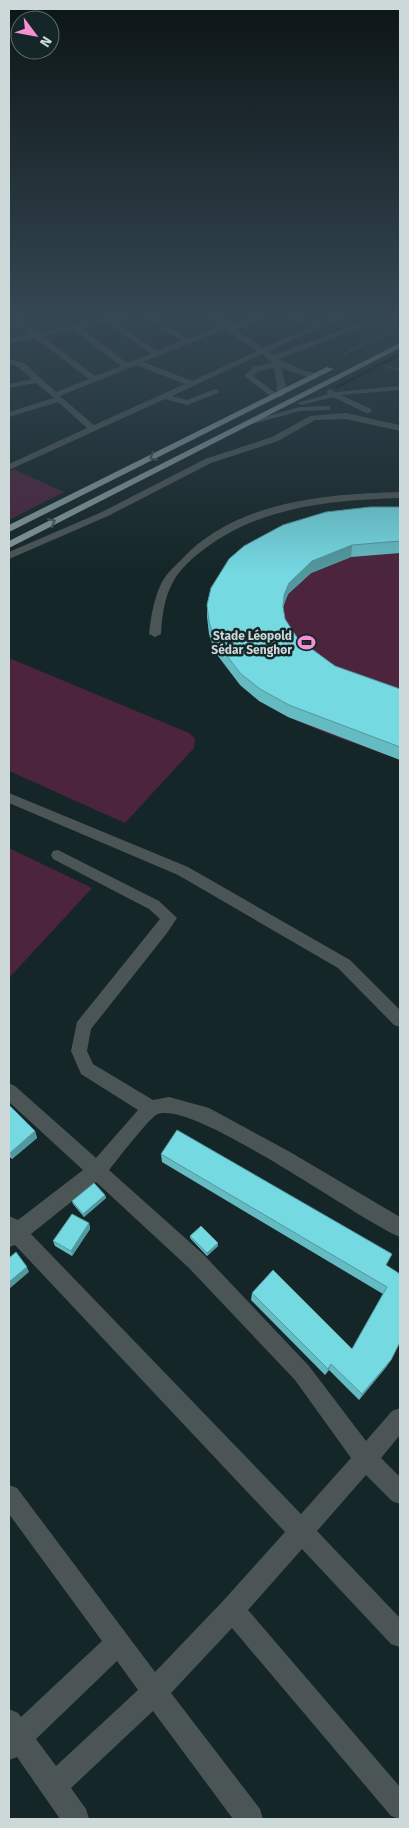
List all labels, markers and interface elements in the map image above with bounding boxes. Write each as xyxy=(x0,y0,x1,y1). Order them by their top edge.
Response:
north arrow xyxy=(10,10,60,60)
text: N xyxy=(36,33,55,50)
one-way arrow xyxy=(149,451,158,461)
one-way arrow xyxy=(47,518,56,528)
place label: Stade Léopold Sédar Senghor xyxy=(211,629,292,657)
sports icon: Stade Léopold Sédar Senghor xyxy=(296,633,316,653)

